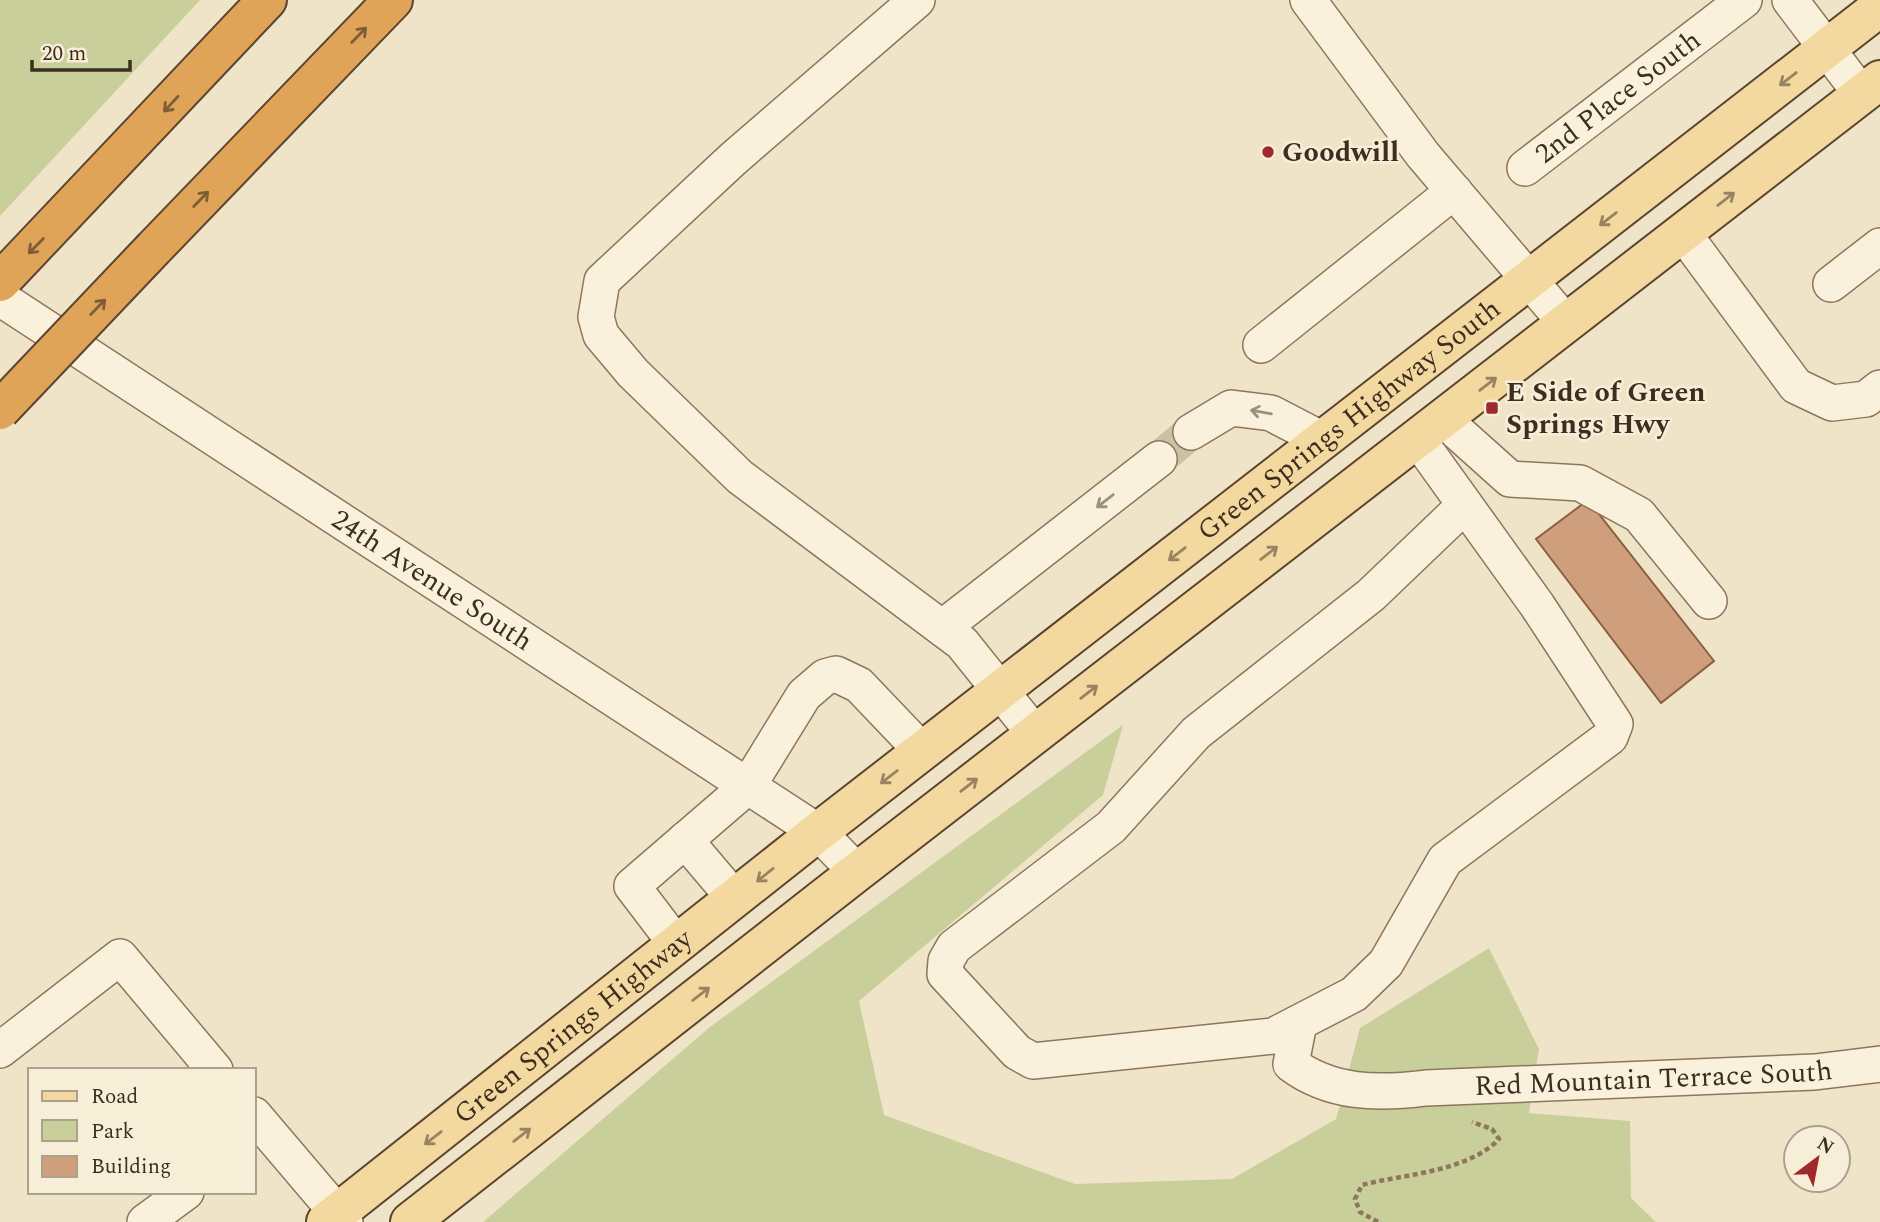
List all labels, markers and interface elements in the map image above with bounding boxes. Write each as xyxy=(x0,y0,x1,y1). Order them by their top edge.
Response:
street label: 2nd Place South xyxy=(1526,19,1710,174)
one-way arrow xyxy=(350,27,367,44)
scale bar xyxy=(32,28,130,72)
text: 20 m xyxy=(42,38,86,70)
one-way arrow xyxy=(1779,72,1797,87)
one-way arrow xyxy=(162,95,179,112)
place label: Goodwill xyxy=(1282,131,1399,174)
marker: Goodwill xyxy=(1260,144,1276,160)
one-way arrow xyxy=(193,190,209,208)
one-way arrow xyxy=(1716,192,1735,207)
one-way arrow xyxy=(1599,211,1618,226)
one-way arrow xyxy=(28,237,45,254)
street label: Green Springs Highway South xyxy=(1188,288,1510,551)
one-way arrow xyxy=(89,299,106,316)
place label: E Side of Green Springs Hwy xyxy=(1506,371,1706,446)
one-way arrow xyxy=(1478,376,1497,391)
marker: E Side of Green Springs Hwy xyxy=(1484,400,1500,416)
one-way arrow xyxy=(1250,405,1273,419)
one-way arrow xyxy=(1096,494,1114,509)
street label: 24th Avenue South xyxy=(323,498,541,662)
one-way arrow xyxy=(1260,545,1278,560)
one-way arrow xyxy=(1168,546,1186,561)
one-way arrow xyxy=(1079,684,1098,699)
one-way arrow xyxy=(880,770,898,785)
one-way arrow xyxy=(959,777,978,792)
one-way arrow xyxy=(757,867,775,883)
street label: Green Springs Highway xyxy=(444,917,703,1135)
one-way arrow xyxy=(691,987,709,1002)
street label: Red Mountain Terrace South xyxy=(1473,1049,1835,1107)
legend xyxy=(28,1068,256,1194)
text: Road xyxy=(91,1081,138,1113)
text: Park xyxy=(91,1116,135,1148)
north arrow xyxy=(1782,1124,1852,1194)
one-way arrow xyxy=(512,1127,530,1142)
text: N xyxy=(1811,1129,1839,1162)
one-way arrow xyxy=(424,1130,443,1145)
text: Building xyxy=(91,1151,171,1183)

